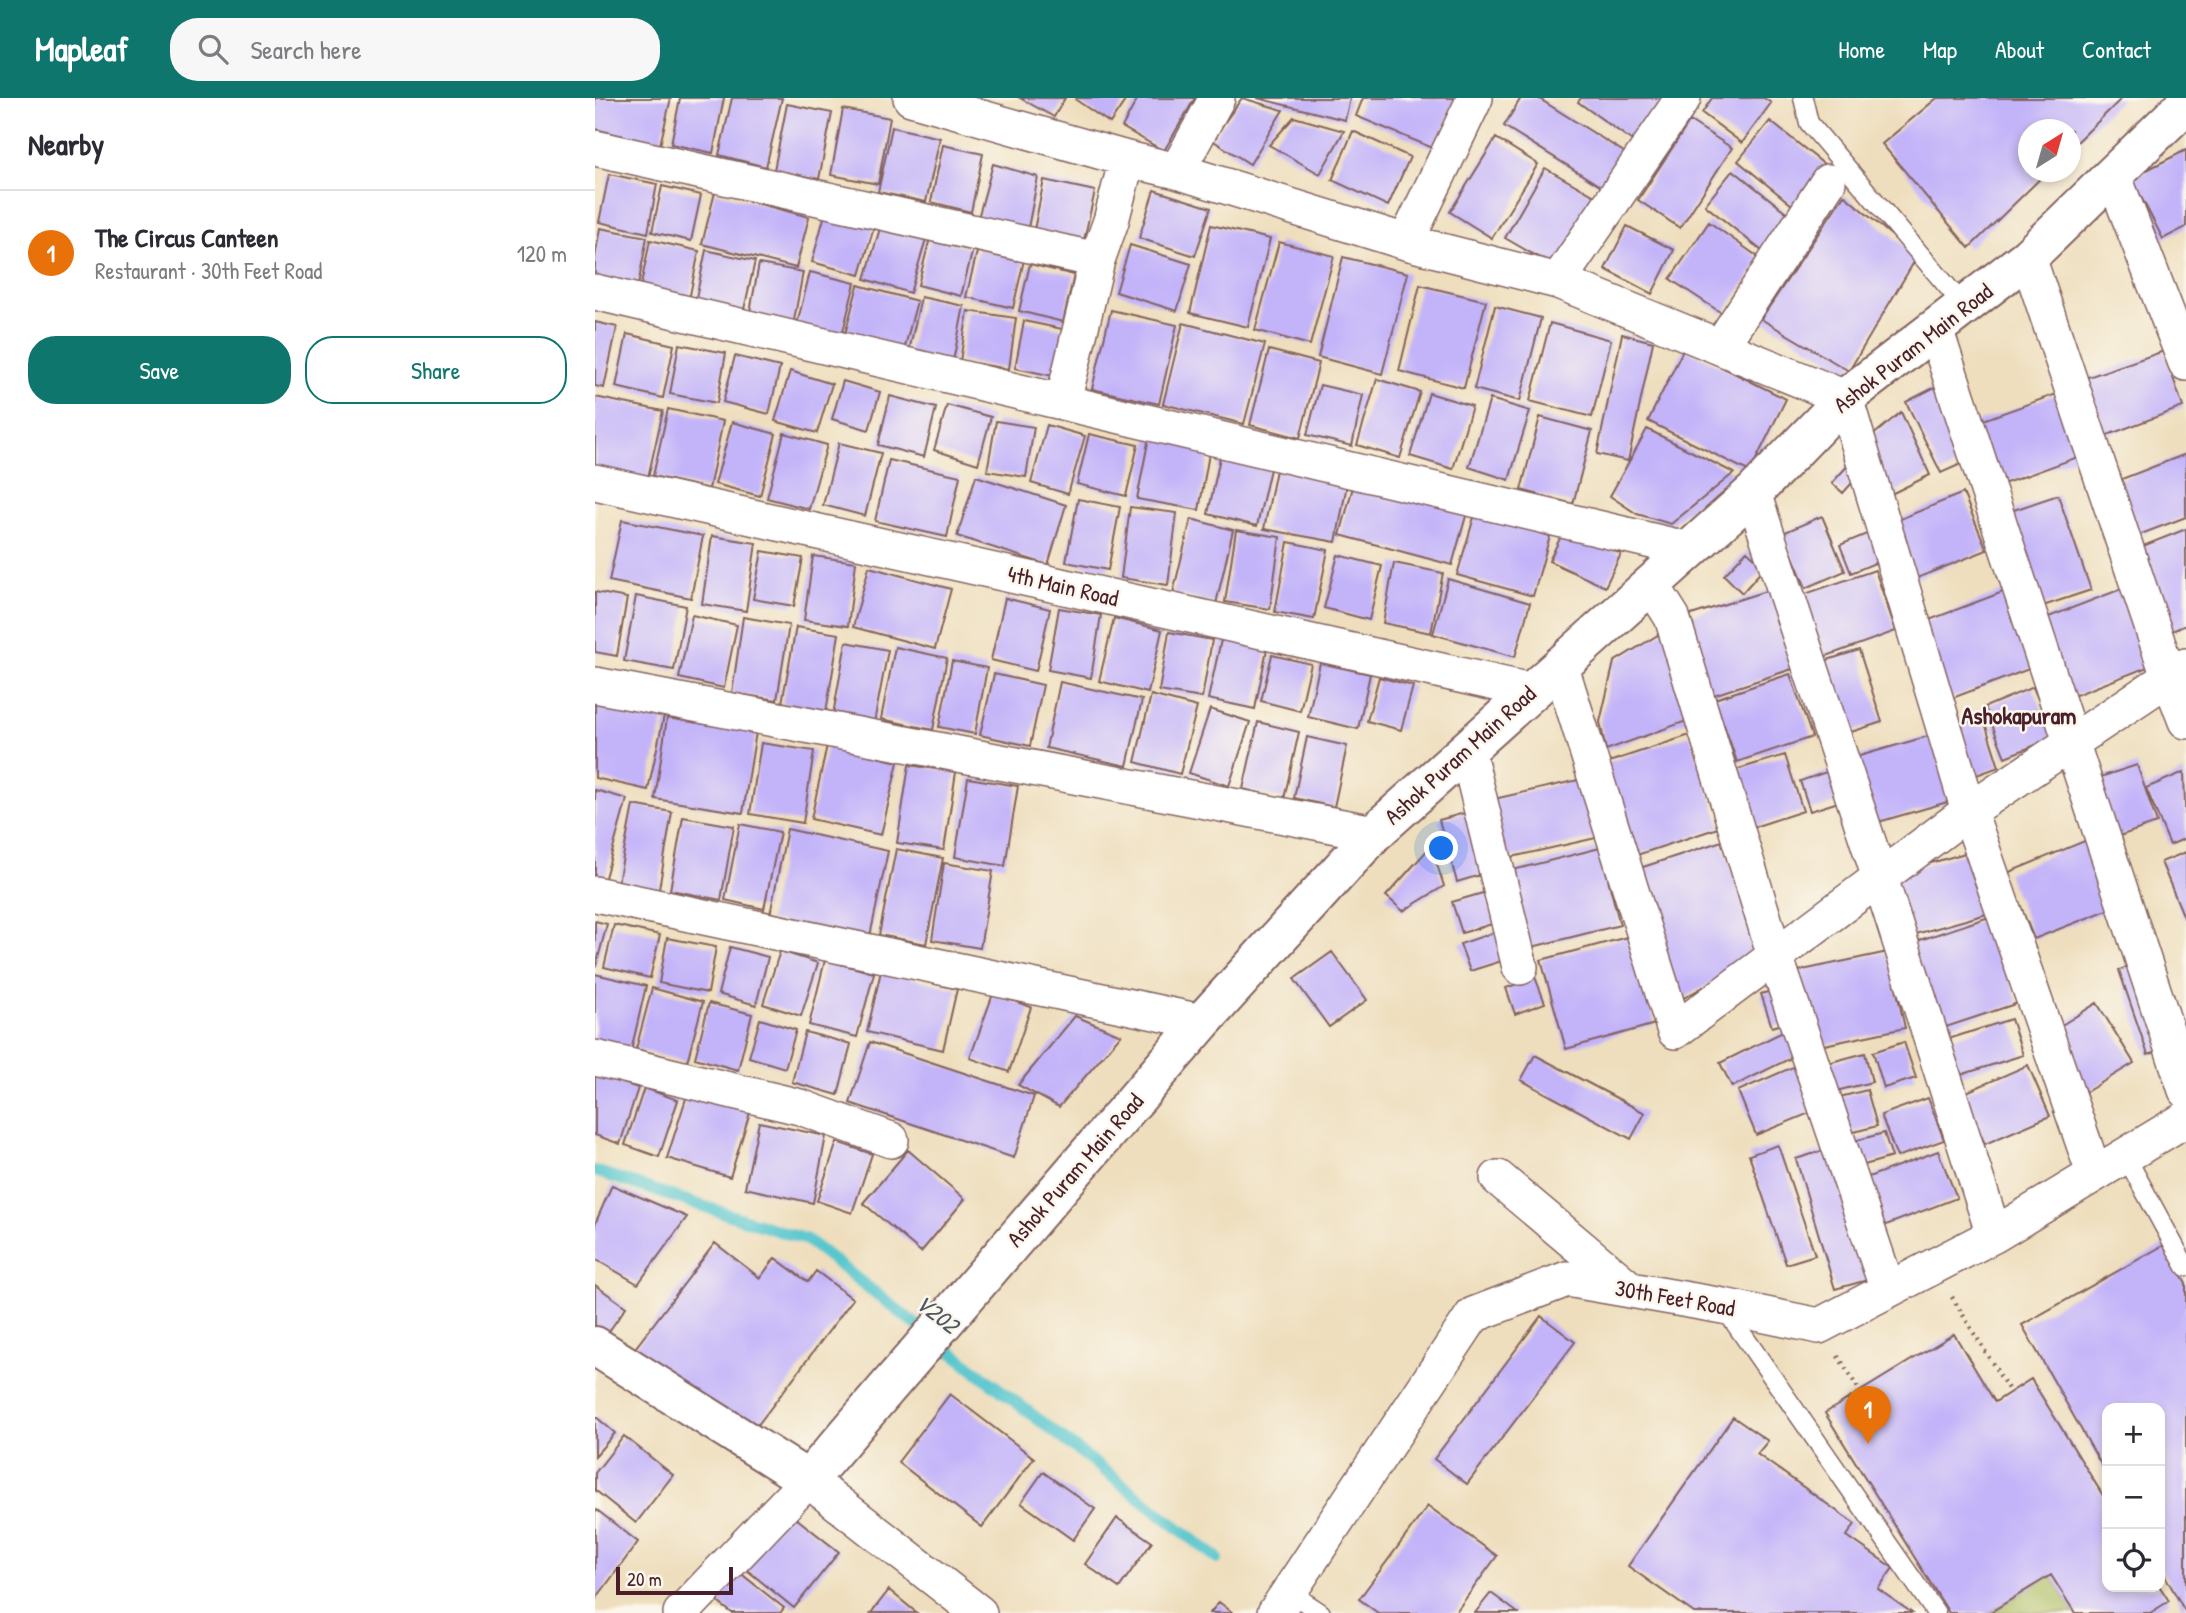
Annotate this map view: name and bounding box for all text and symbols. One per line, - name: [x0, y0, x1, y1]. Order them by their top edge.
- search box: [170, 18, 660, 81]
- text: Mapleaf: [35, 27, 128, 71]
- icon: search: [194, 30, 232, 68]
- text: Search here: [250, 32, 362, 67]
- text: Home: [1838, 33, 1885, 65]
- text: Map: [1923, 33, 1957, 65]
- text: About: [1995, 33, 2044, 65]
- text: Contact: [2082, 33, 2151, 65]
- north arrow: [2018, 119, 2081, 182]
- text: Nearby: [28, 124, 104, 164]
- text: The Circus Canteen: [95, 220, 279, 255]
- text: 1: [47, 238, 55, 269]
- text: 120 m: [517, 238, 567, 269]
- text: Restaurant · 30th Feet Road: [95, 255, 322, 286]
- street label: Ashok Puram Main Road: [1827, 276, 1999, 420]
- button: Save: [28, 336, 291, 404]
- button: Share: [305, 336, 567, 404]
- street label: 4th Main Road: [1005, 558, 1122, 613]
- street label: Ashok Puram Main Road: [1377, 678, 1542, 831]
- district label: Ashokapuram: [1962, 699, 2076, 732]
- your location: [1424, 831, 1458, 865]
- street label: Ashok Puram Main Road: [999, 1086, 1150, 1253]
- street label: 30th Feet Road: [1613, 1272, 1738, 1323]
- water label: V202: [909, 1286, 968, 1342]
- pin: 1: [1845, 1386, 1891, 1444]
- map controls: [2102, 1403, 2165, 1592]
- button: +: [2102, 1403, 2165, 1466]
- button: −: [2102, 1466, 2165, 1529]
- button: locate: [2102, 1529, 2165, 1592]
- scale bar: [616, 1564, 733, 1596]
- text: 20 m: [627, 1566, 662, 1592]

